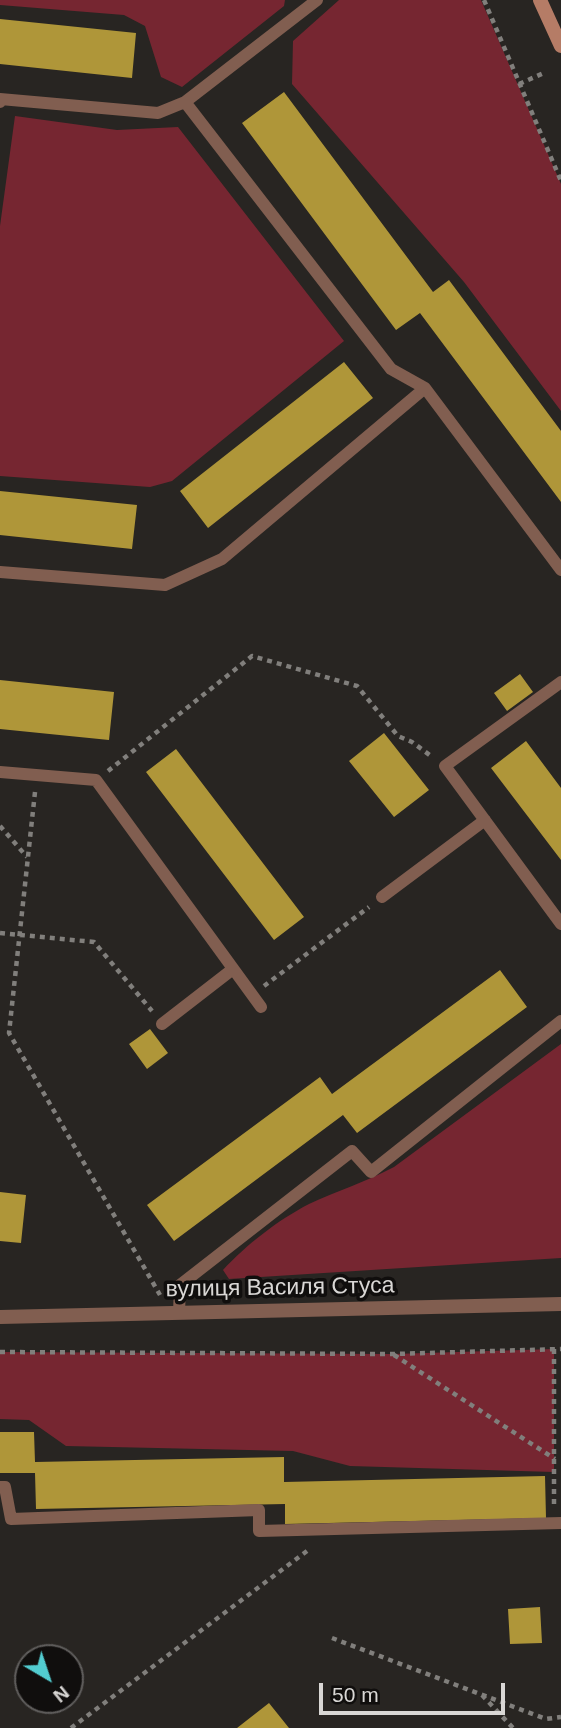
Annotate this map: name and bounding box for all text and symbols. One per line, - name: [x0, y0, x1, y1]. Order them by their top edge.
- street label: вулиця Василя Стуса: [165, 1272, 395, 1304]
- north arrow: [14, 1644, 84, 1714]
- scale bar: [323, 1668, 508, 1712]
- text: N: [49, 1682, 73, 1707]
- text: 50 m: [332, 1683, 379, 1706]

